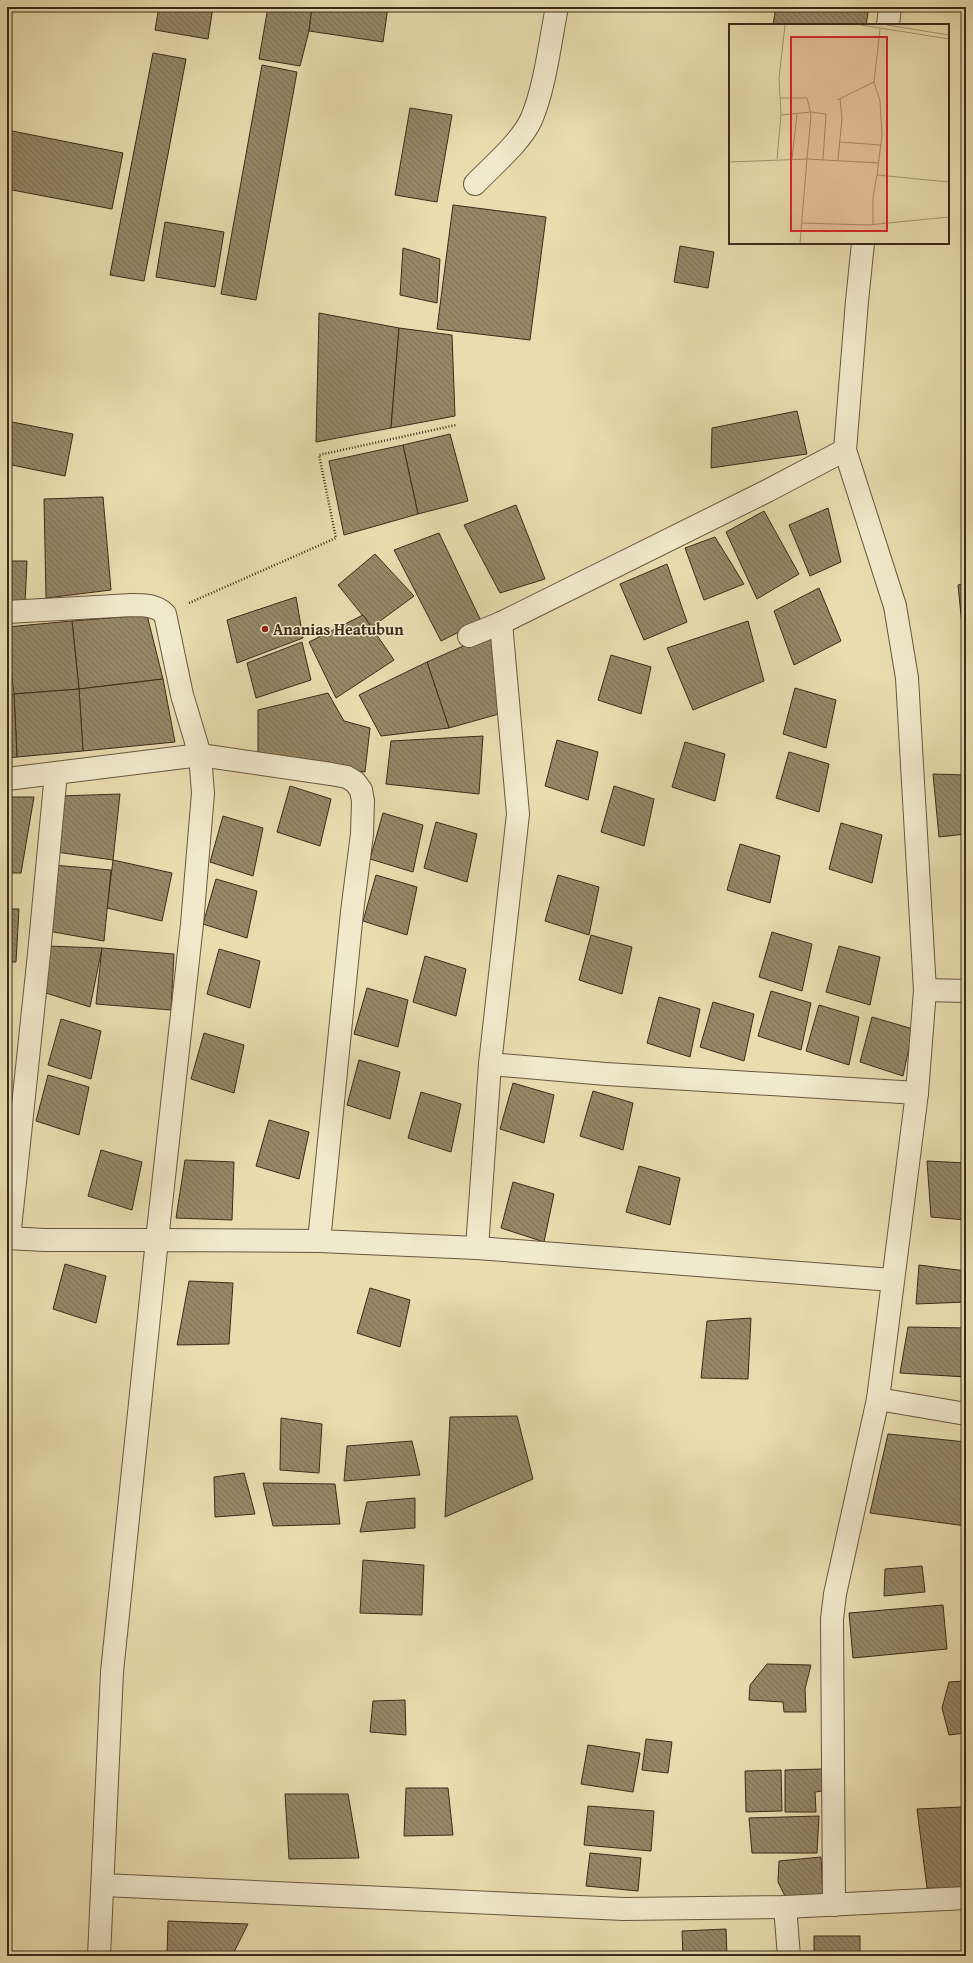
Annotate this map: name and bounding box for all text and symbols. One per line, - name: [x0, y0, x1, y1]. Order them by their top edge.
- inset map: [729, 24, 949, 244]
- place label: Ananias Heatubun: [273, 617, 404, 641]
- marker: Ananias Heatubun: [260, 624, 270, 634]

